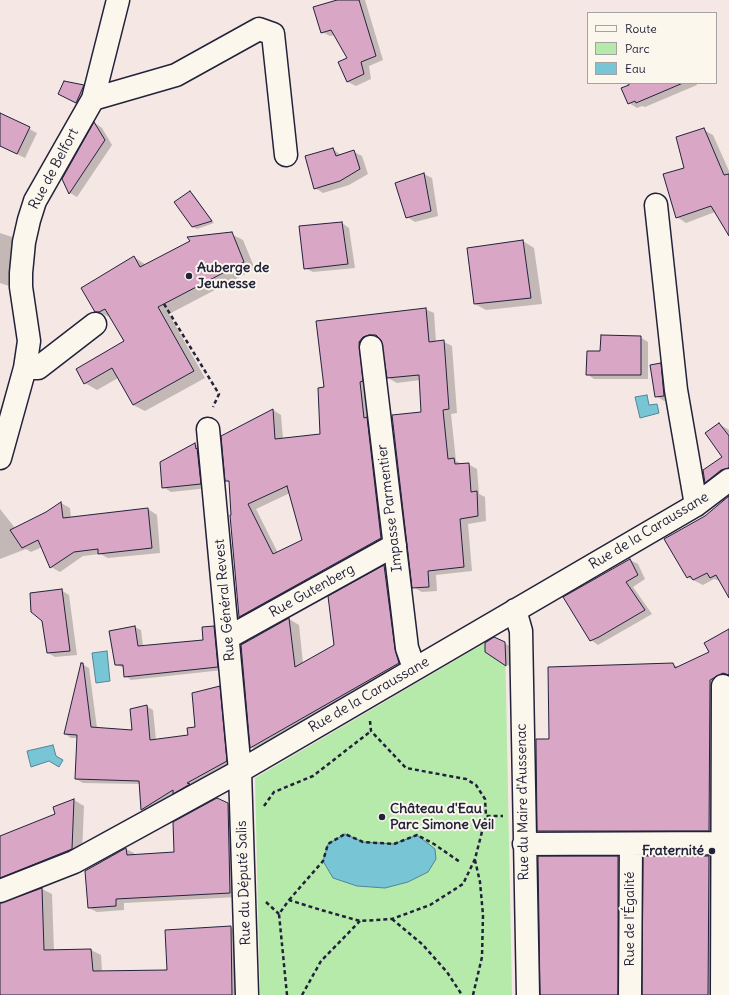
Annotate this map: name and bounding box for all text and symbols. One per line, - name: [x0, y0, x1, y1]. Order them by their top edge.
- legend: [587, 12, 717, 84]
- text: Route: [625, 21, 657, 36]
- text: Parc: [625, 41, 650, 56]
- text: Eau: [625, 61, 646, 76]
- street label: Rue de Belfort: [26, 126, 82, 212]
- place label: Auberge de Jeunesse: [197, 260, 269, 292]
- marker: Auberge de Jeunesse: [184, 271, 194, 281]
- street label: Impasse Parmentier: [374, 443, 406, 573]
- street label: Rue de la Caraussane: [586, 489, 712, 573]
- street label: Rue Général Revest: [211, 538, 239, 662]
- street label: Rue Gutenberg: [266, 561, 358, 621]
- street label: Rue de la Caraussane: [306, 654, 432, 736]
- street label: Rue du Maire d'Aussenac: [513, 723, 533, 881]
- place label: Château d'Eau Parc Simone Veil: [390, 801, 494, 834]
- marker: Château d'Eau Parc Simone Veil: [377, 812, 387, 822]
- street label: Rue du Député Salis: [233, 820, 255, 946]
- place label: Fraternité: [642, 843, 704, 859]
- marker: Fraternité: [707, 846, 717, 856]
- street label: Rue de l'Égalité: [622, 872, 638, 966]

